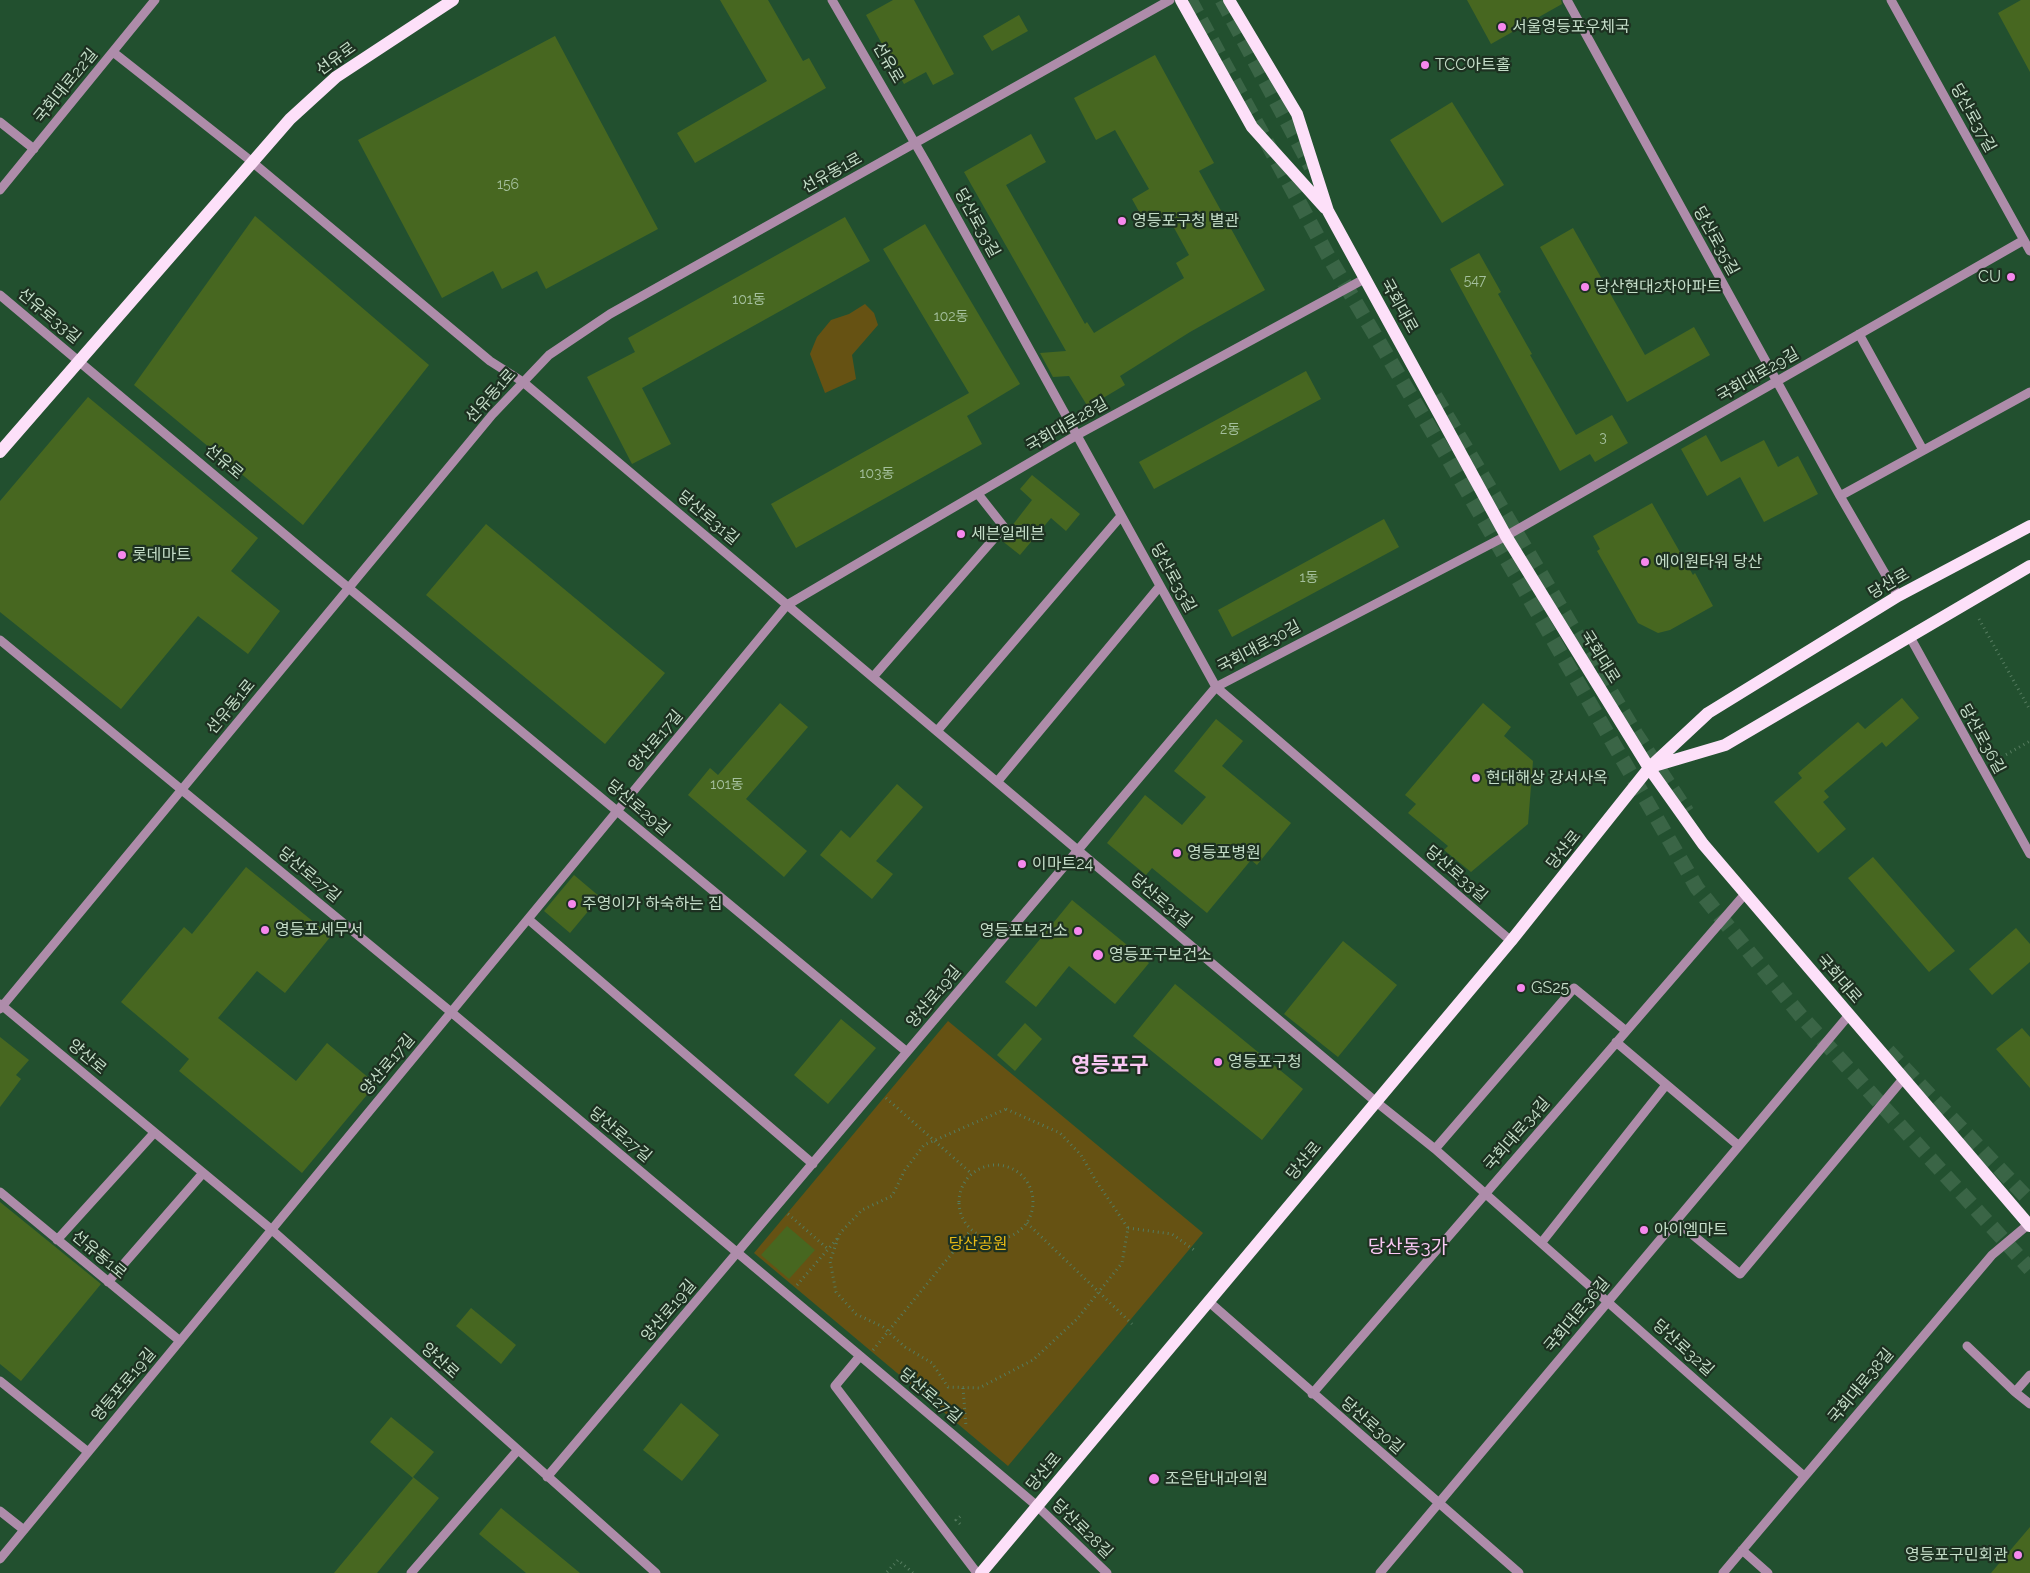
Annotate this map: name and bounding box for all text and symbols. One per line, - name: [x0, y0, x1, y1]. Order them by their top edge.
- place label: 서울영등포우체국: [1512, 17, 1630, 37]
- marker: 서울영등포우체국: [1496, 21, 1508, 33]
- street label: 선유로: [312, 38, 360, 80]
- street label: 선유로: [869, 39, 907, 87]
- street label: 국회대로22길: [30, 45, 102, 127]
- place label: TCC아트홀: [1435, 55, 1510, 75]
- marker: TCC아트홀: [1419, 59, 1431, 71]
- street label: 당산로37길: [1946, 80, 2000, 156]
- street label: 선유동1로: [799, 149, 865, 197]
- house number: 156: [497, 177, 519, 193]
- street label: 당산로33길: [950, 185, 1004, 261]
- street label: 당산로35길: [1689, 203, 1743, 279]
- place label: 영등포구청 별관: [1132, 211, 1239, 231]
- marker: 영등포구청 별관: [1116, 215, 1128, 227]
- place label: CU: [1978, 267, 2001, 287]
- marker: CU: [2005, 271, 2017, 283]
- house number: 547: [1464, 273, 1486, 289]
- street label: 국회대로: [1376, 276, 1422, 336]
- place label: 당산현대2차아파트: [1595, 277, 1721, 297]
- marker: 당산현대2차아파트: [1579, 281, 1591, 293]
- street label: 선유로33길: [14, 284, 84, 348]
- house number: 101동: [732, 292, 766, 308]
- house number: 102동: [934, 309, 968, 325]
- street label: 국회대로29길: [1714, 344, 1802, 406]
- street label: 선유동1로: [462, 365, 520, 427]
- street label: 국회대로28길: [1023, 394, 1111, 456]
- house number: 2동: [1220, 422, 1240, 438]
- house number: 3: [1599, 430, 1607, 446]
- street label: 선유로: [201, 440, 247, 484]
- house number: 103동: [860, 466, 894, 482]
- street label: 당산로31길: [673, 487, 743, 549]
- place label: 세븐일레븐: [971, 524, 1045, 544]
- marker: 세븐일레븐: [955, 528, 967, 540]
- street label: 당산로33길: [1146, 540, 1200, 616]
- place label: 롯데마트: [132, 545, 191, 565]
- marker: 롯데마트: [116, 549, 128, 561]
- place label: 에이원타워 당산: [1655, 552, 1762, 572]
- marker: 에이원타워 당산: [1639, 556, 1651, 568]
- street label: 당산로: [1865, 565, 1913, 603]
- house number: 1동: [1300, 570, 1318, 586]
- street label: 국회대로30길: [1214, 617, 1304, 677]
- street label: 국회대로: [1576, 627, 1624, 687]
- street label: 선유동1로: [203, 676, 259, 738]
- street label: 당산로36길: [1955, 701, 2009, 777]
- street label: 양산로17길: [625, 706, 687, 776]
- place label: 현대해상 강서사옥: [1486, 768, 1608, 788]
- marker: 현대해상 강서사옥: [1470, 772, 1482, 784]
- street label: 당산로29길: [602, 776, 674, 840]
- house number: 101동: [710, 777, 744, 793]
- street label: 당산로: [1543, 827, 1585, 873]
- street label: 당산로33길: [1421, 842, 1491, 906]
- street label: 당산로27길: [274, 843, 344, 907]
- place label: 영등포병원: [1187, 843, 1261, 863]
- marker: 영등포병원: [1171, 847, 1183, 859]
- place label: 이마트24: [1032, 854, 1093, 874]
- marker: 이마트24: [1016, 858, 1028, 870]
- street label: 당산로31길: [1126, 870, 1196, 932]
- place label: 주영이가 하숙하는 집: [582, 894, 723, 914]
- marker: 주영이가 하숙하는 집: [566, 898, 578, 910]
- place label: 영등포세무서: [275, 920, 363, 940]
- place label: 영등포보건소: [980, 921, 1068, 941]
- marker: 영등포세무서: [259, 924, 271, 936]
- marker: 영등포보건소: [1072, 925, 1084, 937]
- place label: 영등포구보건소: [1109, 945, 1212, 965]
- marker: 영등포구보건소: [1091, 948, 1105, 962]
- street label: 국회대로: [1812, 950, 1866, 1008]
- street label: 양산로19길: [903, 962, 965, 1032]
- place label: GS25: [1531, 978, 1569, 998]
- marker: GS25: [1515, 982, 1527, 994]
- street label: 양산로17길: [357, 1030, 419, 1100]
- street label: 양산로: [64, 1035, 110, 1079]
- place label: 영등포구청: [1228, 1052, 1302, 1072]
- district label: 영등포구: [1071, 1053, 1149, 1079]
- marker: 영등포구청: [1212, 1056, 1224, 1068]
- street label: 국회대로34길: [1480, 1093, 1554, 1175]
- street label: 당산로27길: [585, 1103, 655, 1167]
- street label: 당산로: [1282, 1138, 1326, 1184]
- place label: 아이엠마트: [1654, 1220, 1728, 1240]
- marker: 아이엠마트: [1638, 1224, 1650, 1236]
- street label: 선유동1로: [68, 1227, 130, 1283]
- park label: 당산공원: [949, 1234, 1007, 1254]
- district label: 당산동3가: [1368, 1236, 1448, 1258]
- street label: 국회대로36길: [1540, 1274, 1614, 1356]
- street label: 양산로19길: [638, 1276, 700, 1346]
- street label: 당산로32길: [1648, 1316, 1718, 1380]
- street label: 양산로: [417, 1339, 463, 1383]
- street label: 영등포로19길: [88, 1344, 160, 1426]
- street label: 국회대로38길: [1824, 1345, 1898, 1427]
- street label: 당산로27길: [895, 1364, 965, 1428]
- street label: 당산로30길: [1337, 1393, 1407, 1459]
- street label: 당산로: [1022, 1449, 1066, 1495]
- place label: 조은탑내과의원: [1165, 1469, 1268, 1489]
- marker: 조은탑내과의원: [1147, 1472, 1161, 1486]
- street label: 당산로28길: [1048, 1495, 1116, 1563]
- place label: 영등포구민회관: [1905, 1545, 2008, 1565]
- marker: 영등포구민회관: [2012, 1549, 2024, 1561]

